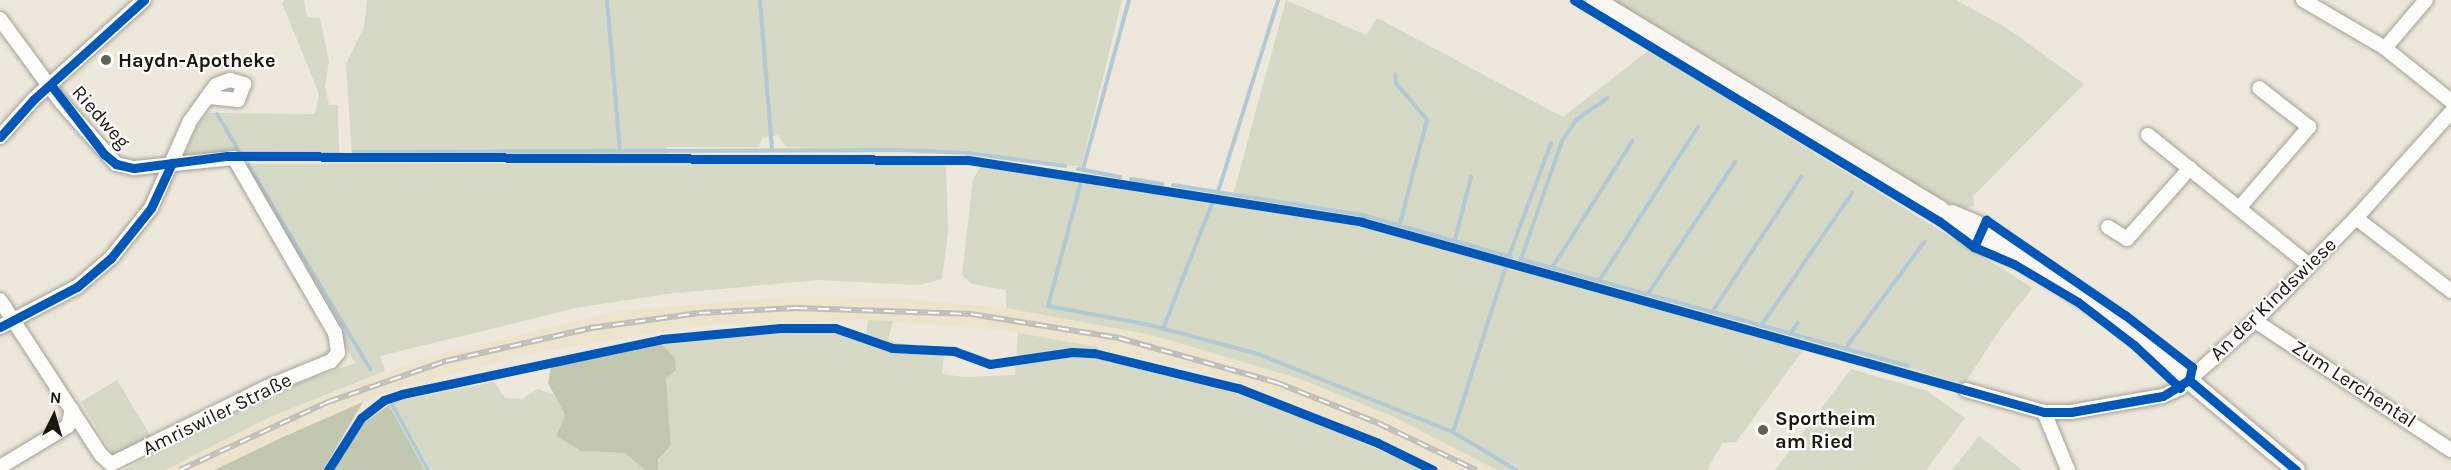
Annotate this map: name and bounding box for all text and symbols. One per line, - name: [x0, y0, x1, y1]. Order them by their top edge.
- place label: Haydn-Apotheke: [118, 48, 275, 72]
- marker: Haydn-Apotheke: [99, 53, 113, 67]
- street label: Riedweg: [67, 80, 135, 154]
- street label: An der Kindswiese: [2205, 233, 2341, 365]
- street label: Zum Lerchental: [2287, 335, 2421, 433]
- street label: Amriswiler Straße: [139, 368, 295, 460]
- north arrow: [24, 386, 84, 446]
- text: N: [49, 388, 62, 408]
- place label: Sportheim am Ried: [1775, 406, 1876, 453]
- marker: Sportheim am Ried: [1756, 423, 1770, 437]

